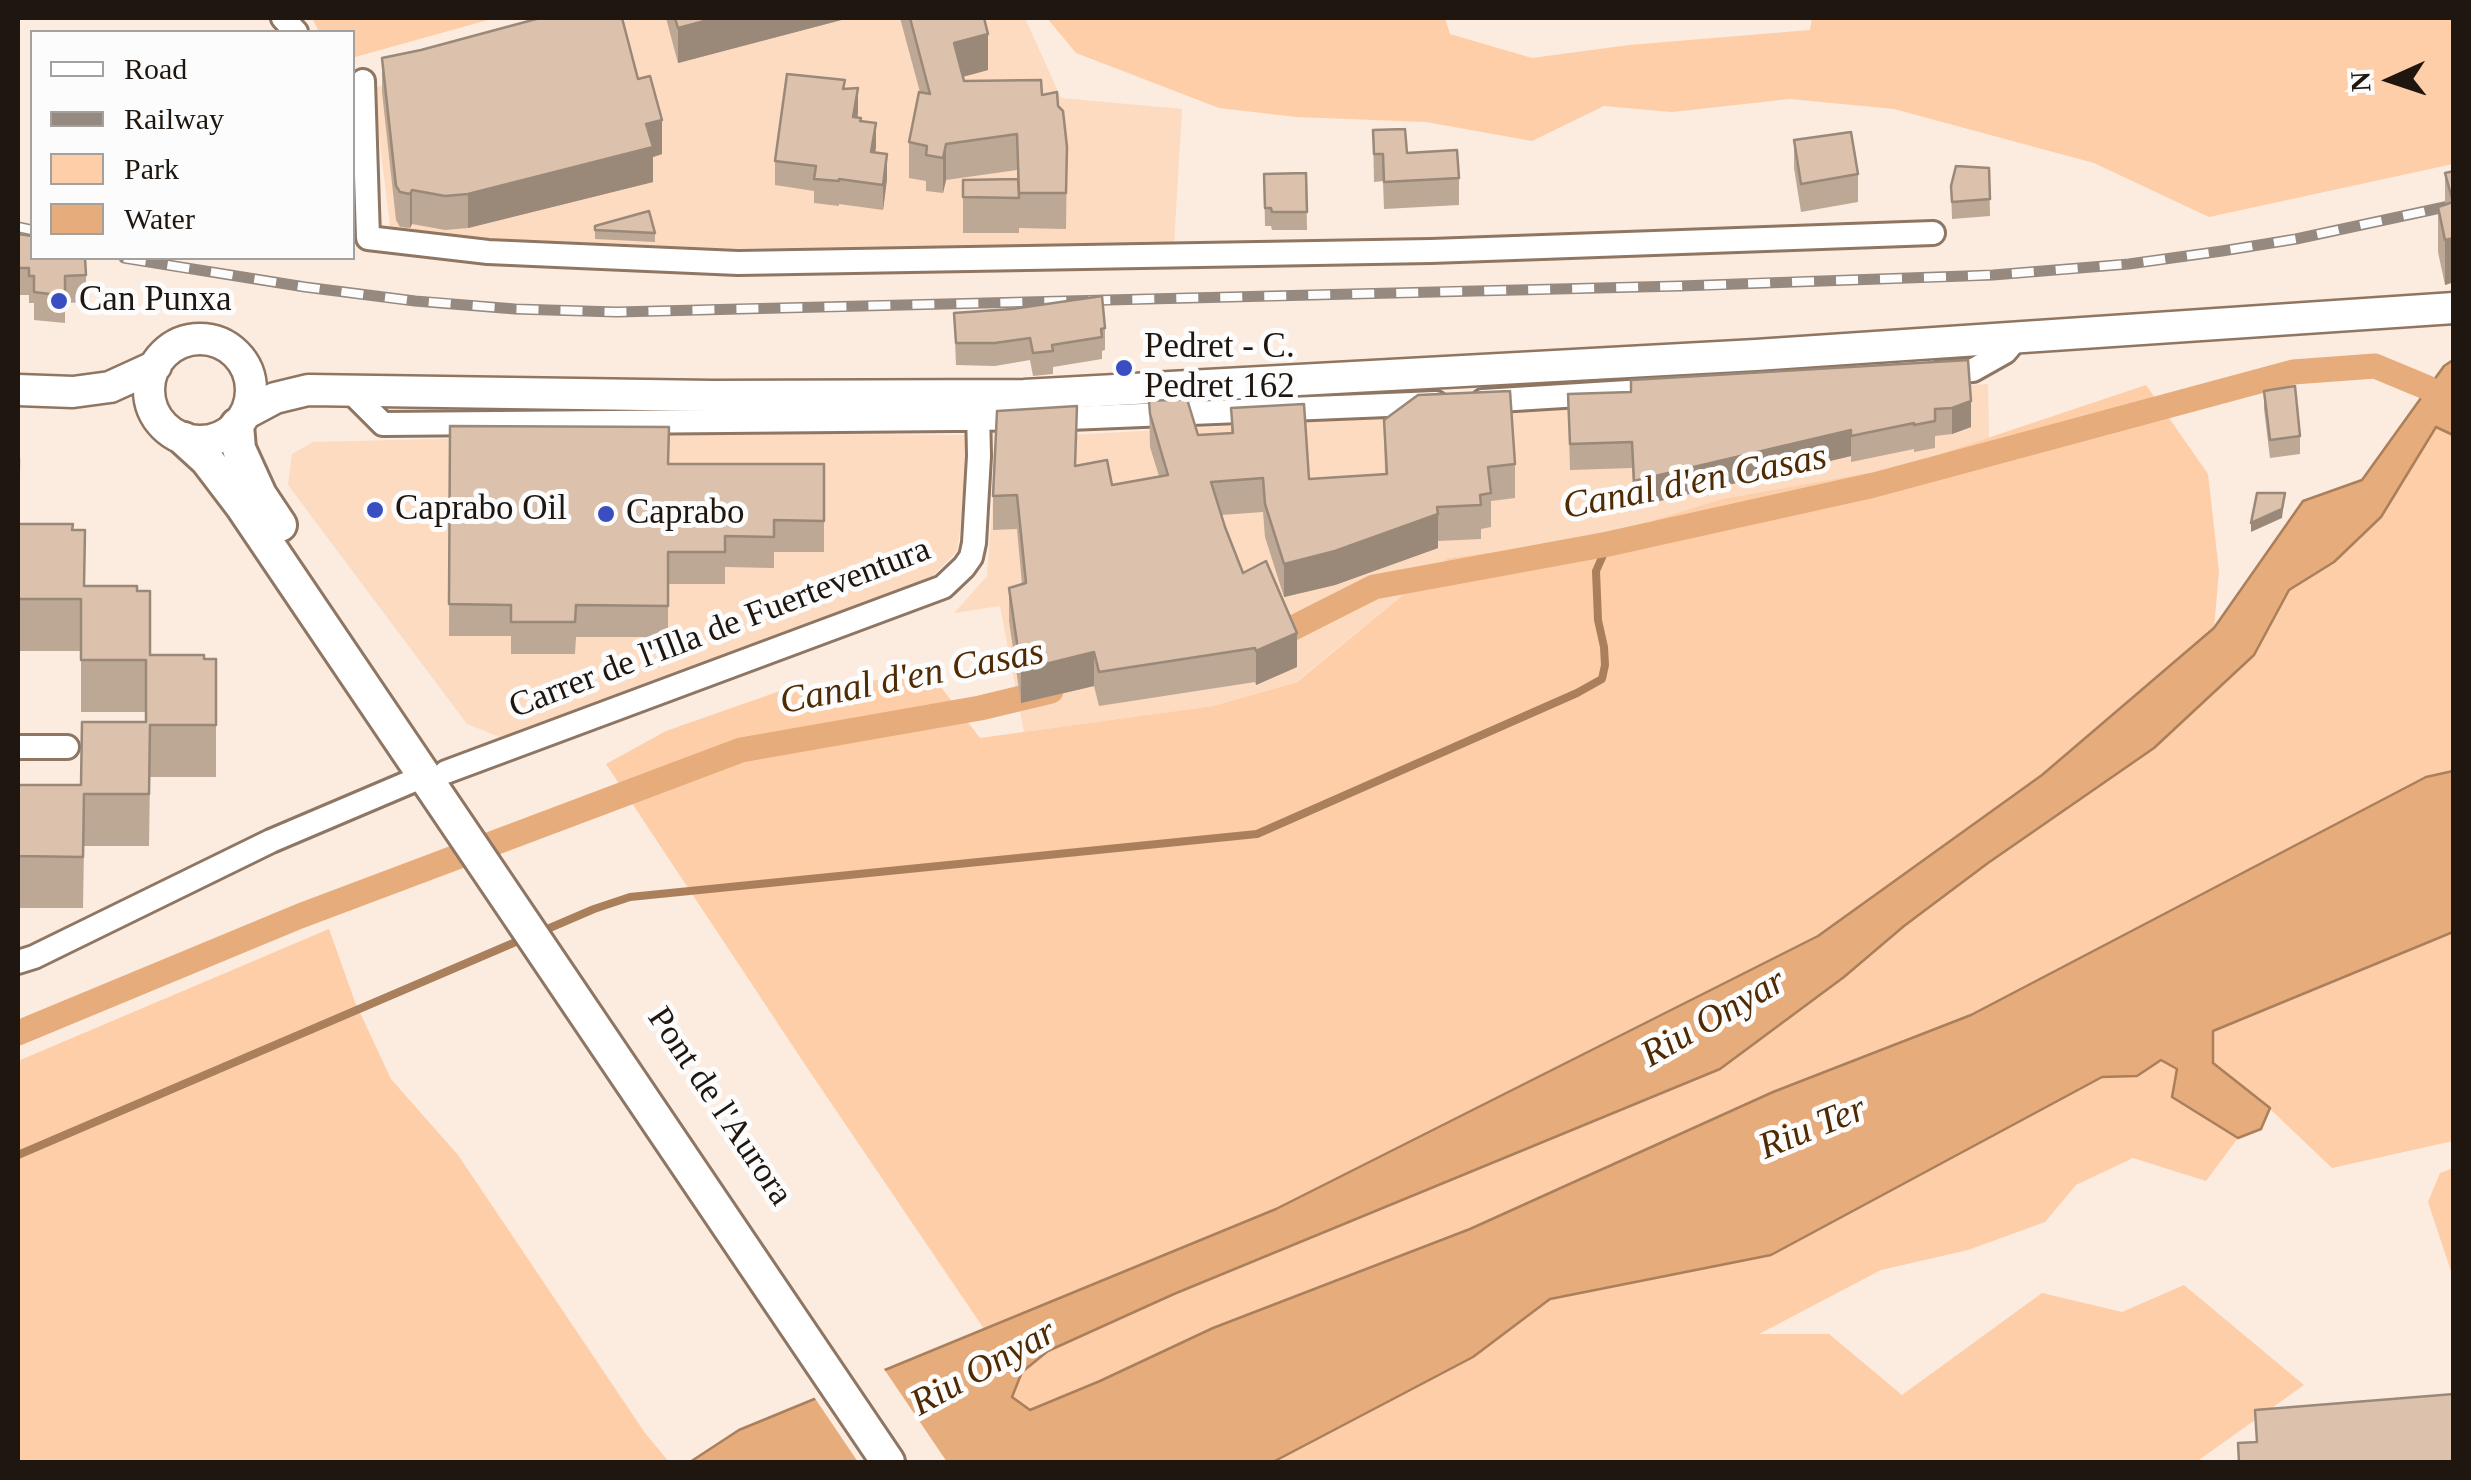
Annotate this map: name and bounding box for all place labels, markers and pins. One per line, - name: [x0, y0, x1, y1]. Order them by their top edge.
- place label: Can Punxa: [79, 280, 232, 322]
- marker: Can Punxa: [48, 290, 70, 312]
- place label: Pedret - C. Pedret 162: [1144, 327, 1295, 409]
- marker: Pedret - C. Pedret 162: [1113, 357, 1135, 379]
- place label: Caprabo Oil: [395, 489, 567, 531]
- place label: Caprabo: [626, 493, 745, 535]
- marker: Caprabo Oil: [364, 499, 386, 521]
- marker: Caprabo: [595, 503, 617, 525]

